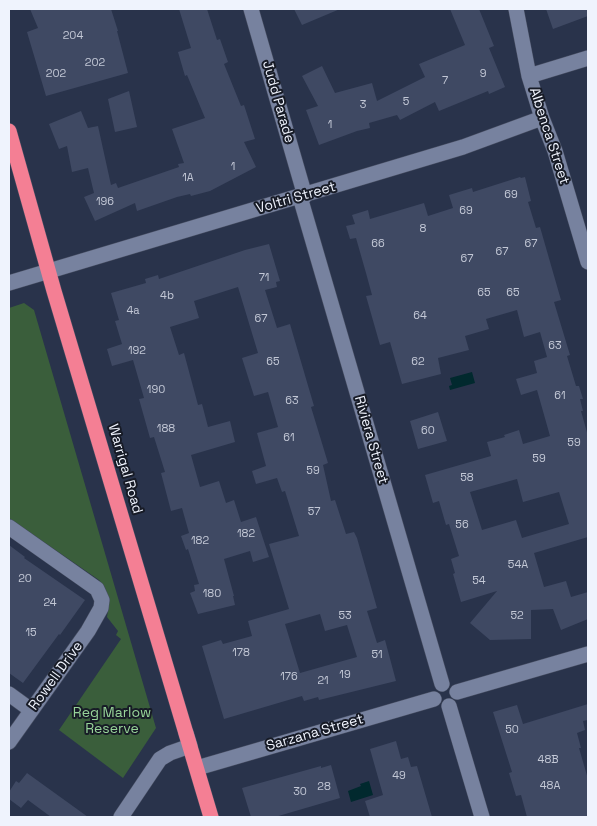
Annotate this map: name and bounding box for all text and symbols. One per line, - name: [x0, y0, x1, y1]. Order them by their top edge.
- house number: 204: [63, 29, 83, 43]
- house number: 202: [85, 56, 105, 70]
- street label: Judd Parade: [258, 59, 298, 145]
- house number: 202: [46, 67, 66, 81]
- house number: 9: [480, 67, 486, 81]
- house number: 7: [442, 74, 448, 88]
- street label: Albenca Street: [525, 85, 573, 187]
- house number: 5: [403, 95, 409, 109]
- house number: 3: [360, 98, 366, 112]
- house number: 1: [328, 118, 332, 132]
- house number: 1: [231, 160, 235, 174]
- house number: 1A: [182, 171, 194, 185]
- street label: Voltri Street: [254, 179, 338, 217]
- house number: 69: [504, 188, 518, 202]
- house number: 196: [96, 195, 114, 209]
- house number: 69: [459, 204, 473, 218]
- house number: 8: [420, 222, 426, 236]
- house number: 66: [371, 237, 385, 251]
- house number: 67: [525, 237, 537, 251]
- house number: 67: [496, 245, 508, 259]
- house number: 67: [461, 252, 473, 266]
- house number: 71: [259, 271, 269, 285]
- house number: 65: [477, 286, 491, 300]
- house number: 65: [506, 286, 520, 300]
- house number: 4b: [160, 289, 174, 303]
- house number: 4a: [126, 304, 140, 318]
- house number: 64: [413, 309, 427, 323]
- house number: 67: [255, 312, 267, 326]
- house number: 63: [548, 339, 562, 353]
- house number: 192: [128, 344, 146, 358]
- house number: 65: [266, 355, 280, 369]
- house number: 62: [411, 355, 425, 369]
- house number: 190: [147, 383, 165, 397]
- house number: 61: [554, 389, 566, 403]
- house number: 63: [285, 394, 299, 408]
- street label: Riviera Street: [350, 394, 392, 486]
- street label: Warrigal Road: [104, 422, 146, 516]
- house number: 188: [157, 422, 175, 436]
- house number: 60: [421, 424, 435, 438]
- house number: 61: [283, 431, 295, 445]
- house number: 59: [567, 436, 581, 450]
- house number: 59: [532, 452, 546, 466]
- house number: 59: [306, 464, 320, 478]
- house number: 58: [460, 471, 474, 485]
- house number: 57: [308, 505, 320, 519]
- house number: 56: [455, 518, 469, 532]
- house number: 182: [237, 527, 255, 541]
- house number: 182: [191, 534, 209, 548]
- house number: 54A: [508, 558, 528, 572]
- house number: 20: [18, 572, 32, 586]
- house number: 54: [472, 574, 486, 588]
- house number: 180: [203, 587, 221, 601]
- house number: 24: [43, 596, 57, 610]
- house number: 53: [338, 609, 352, 623]
- house number: 52: [510, 609, 524, 623]
- house number: 15: [25, 626, 37, 640]
- street label: Rowell Drive: [25, 638, 87, 714]
- house number: 178: [232, 646, 250, 660]
- house number: 51: [371, 648, 383, 662]
- house number: 19: [339, 668, 351, 682]
- house number: 176: [280, 670, 298, 684]
- house number: 21: [317, 674, 329, 688]
- park label: Reg Marlow Reserve: [73, 705, 151, 738]
- street label: Sarzana Street: [265, 711, 365, 755]
- house number: 50: [505, 723, 519, 737]
- house number: 48B: [538, 753, 558, 767]
- house number: 49: [392, 769, 406, 783]
- house number: 48A: [540, 779, 560, 793]
- house number: 28: [317, 780, 331, 794]
- house number: 30: [293, 785, 307, 799]

